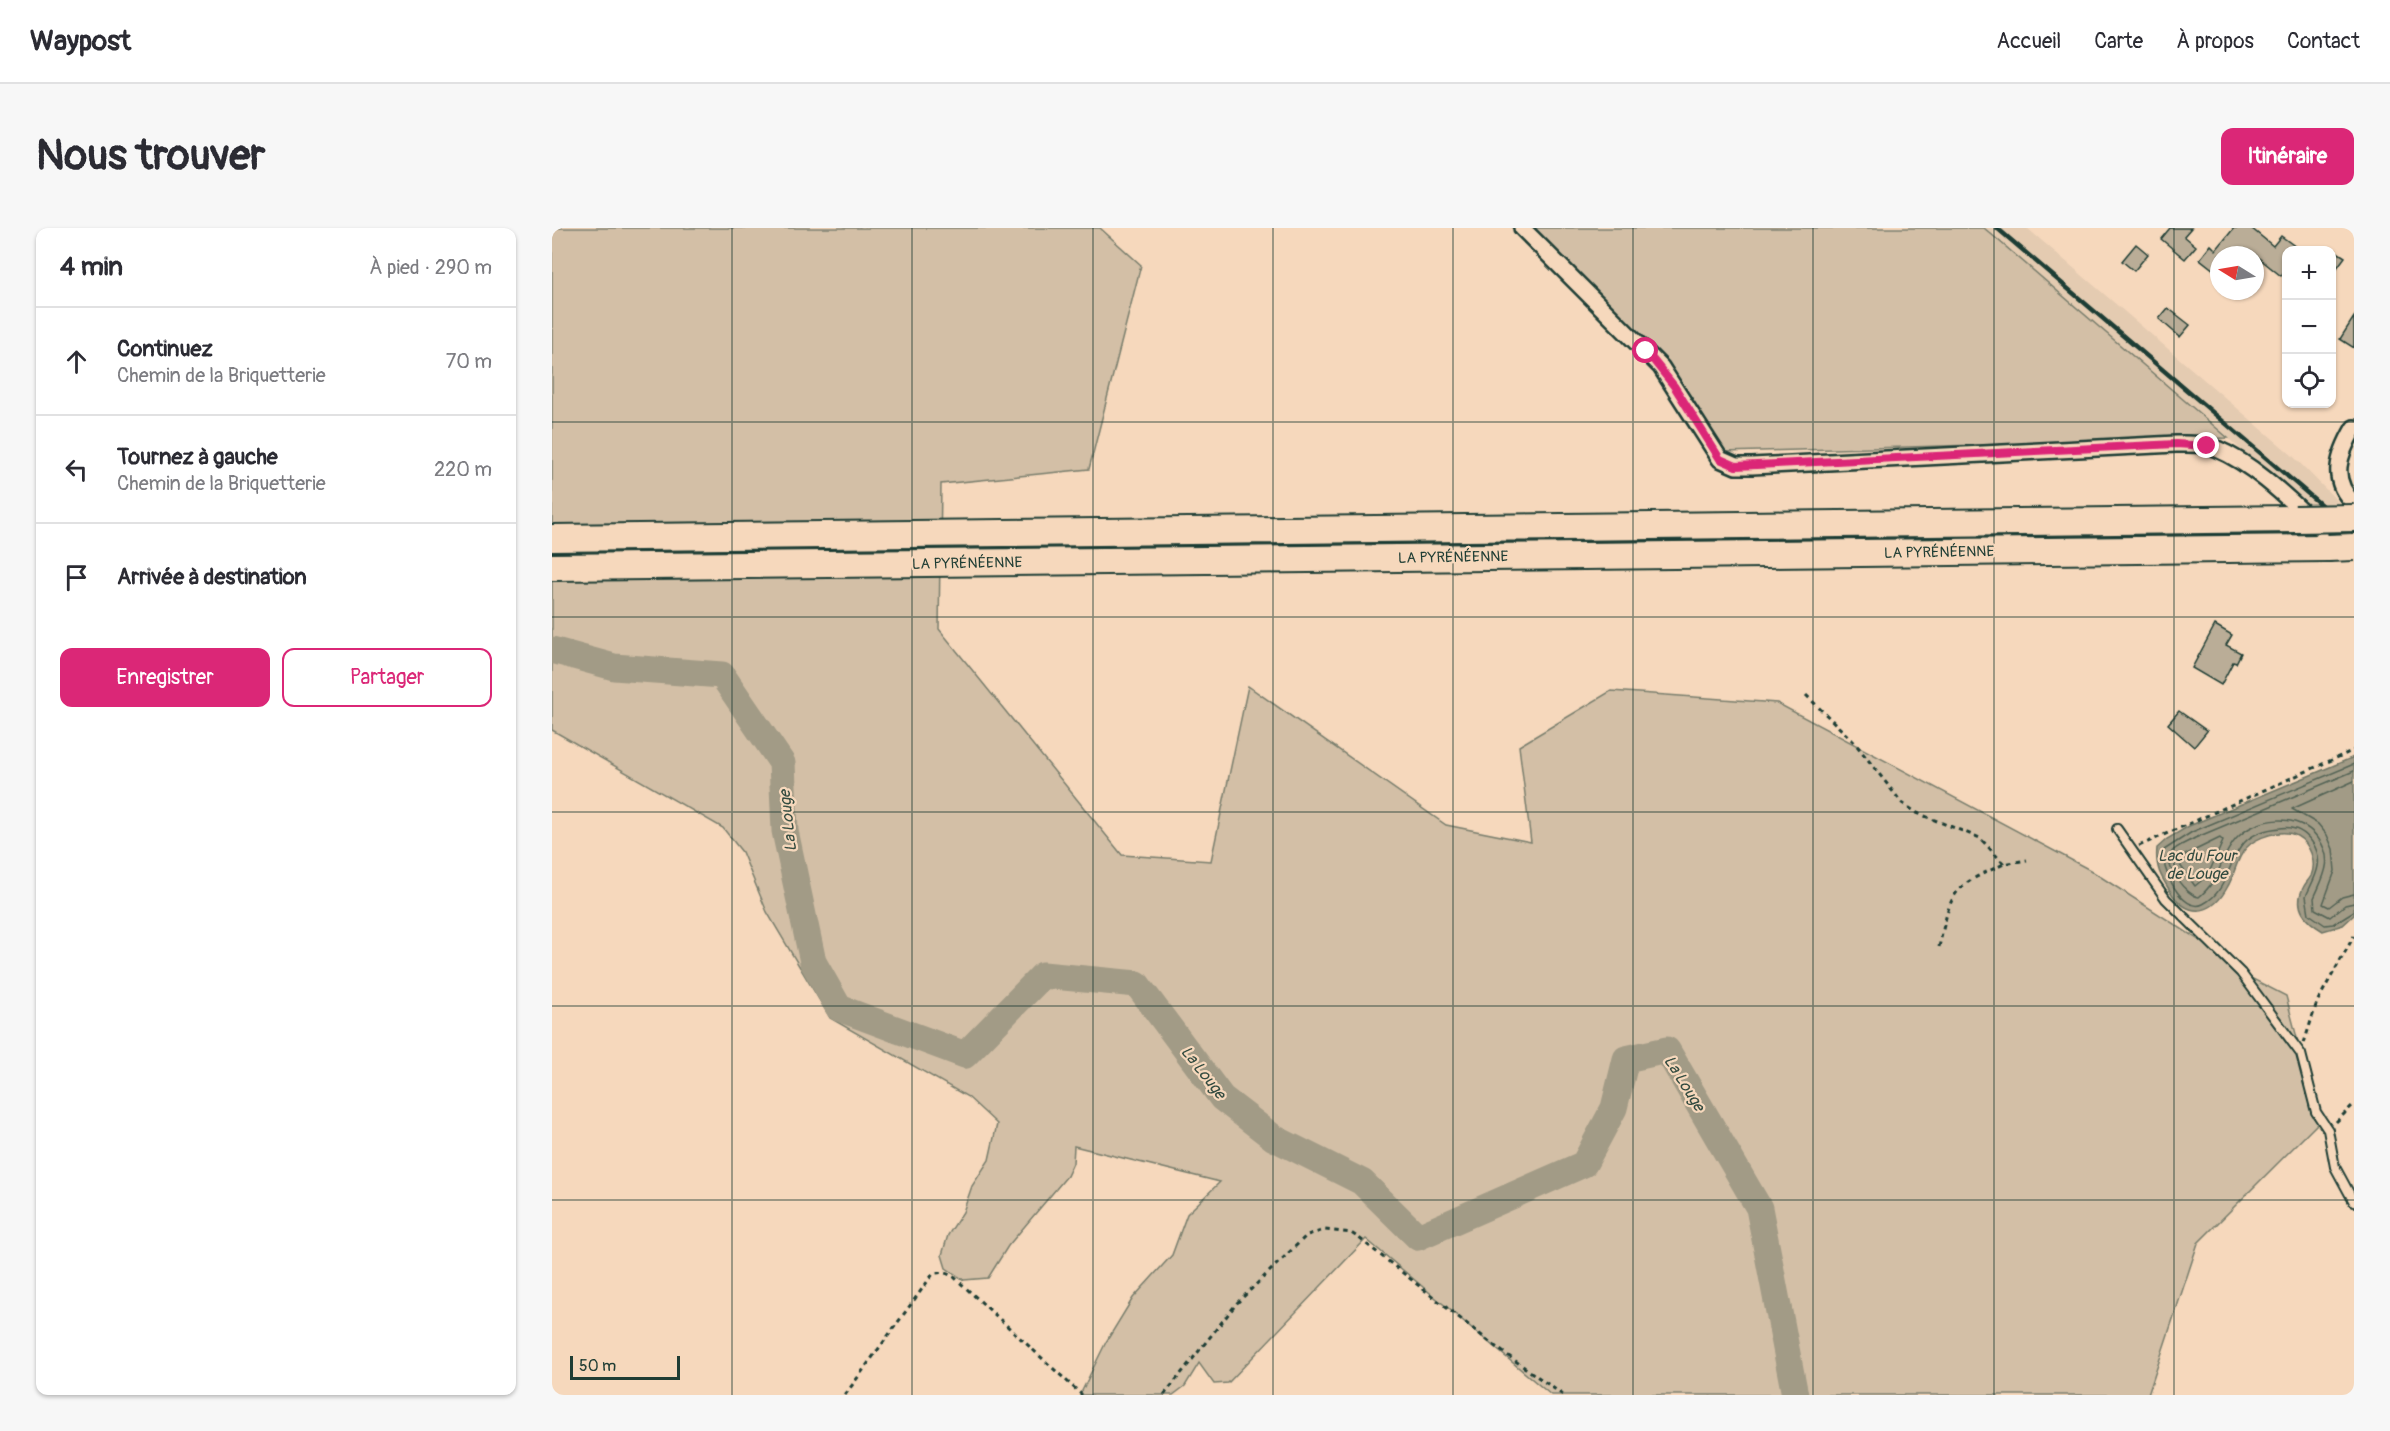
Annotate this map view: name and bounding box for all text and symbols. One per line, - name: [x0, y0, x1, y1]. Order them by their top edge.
- text: Waypost: [30, 24, 131, 59]
- text: Accueil: [1997, 28, 2061, 55]
- text: Carte: [2094, 28, 2143, 55]
- text: À propos: [2176, 28, 2254, 55]
- text: Contact: [2287, 28, 2360, 55]
- button: Itinéraire: [2221, 128, 2354, 185]
- text: Nous trouver: [36, 130, 265, 182]
- north arrow: [2210, 246, 2264, 300]
- map controls: [2282, 246, 2336, 408]
- button: +: [2282, 246, 2336, 300]
- text: 4 min: [60, 251, 123, 283]
- text: À pied · 290 m: [369, 255, 492, 280]
- button: −: [2282, 300, 2336, 354]
- text: Continuez: [117, 335, 213, 363]
- route start: [1632, 337, 1658, 363]
- icon: ahead: [60, 345, 93, 378]
- text: 70 m: [446, 349, 492, 374]
- button: locate: [2282, 354, 2336, 408]
- text: Chemin de la Briquetterie: [117, 363, 326, 388]
- route end: [2193, 432, 2219, 458]
- text: Tournez à gauche: [117, 443, 278, 471]
- icon: left: [60, 453, 93, 486]
- text: 220 m: [434, 457, 492, 482]
- text: Chemin de la Briquetterie: [117, 471, 326, 496]
- street label: LA PYRÉNÉENNE: [1884, 542, 1994, 563]
- street label: LA PYRÉNÉENNE: [1398, 547, 1508, 568]
- street label: LA PYRÉNÉENNE: [912, 553, 1022, 574]
- icon: arrive: [60, 561, 93, 594]
- text: Arrivée à destination: [117, 563, 307, 591]
- button: Enregistrer: [60, 648, 270, 707]
- button: Partager: [282, 648, 492, 707]
- water label: La Louge: [775, 787, 801, 853]
- water label: Lac du Four de Louge: [2158, 846, 2239, 884]
- water label: La Louge: [1176, 1042, 1231, 1105]
- water label: La Louge: [1659, 1052, 1710, 1117]
- scale bar: [570, 1353, 680, 1380]
- text: 50 m: [579, 1356, 616, 1376]

